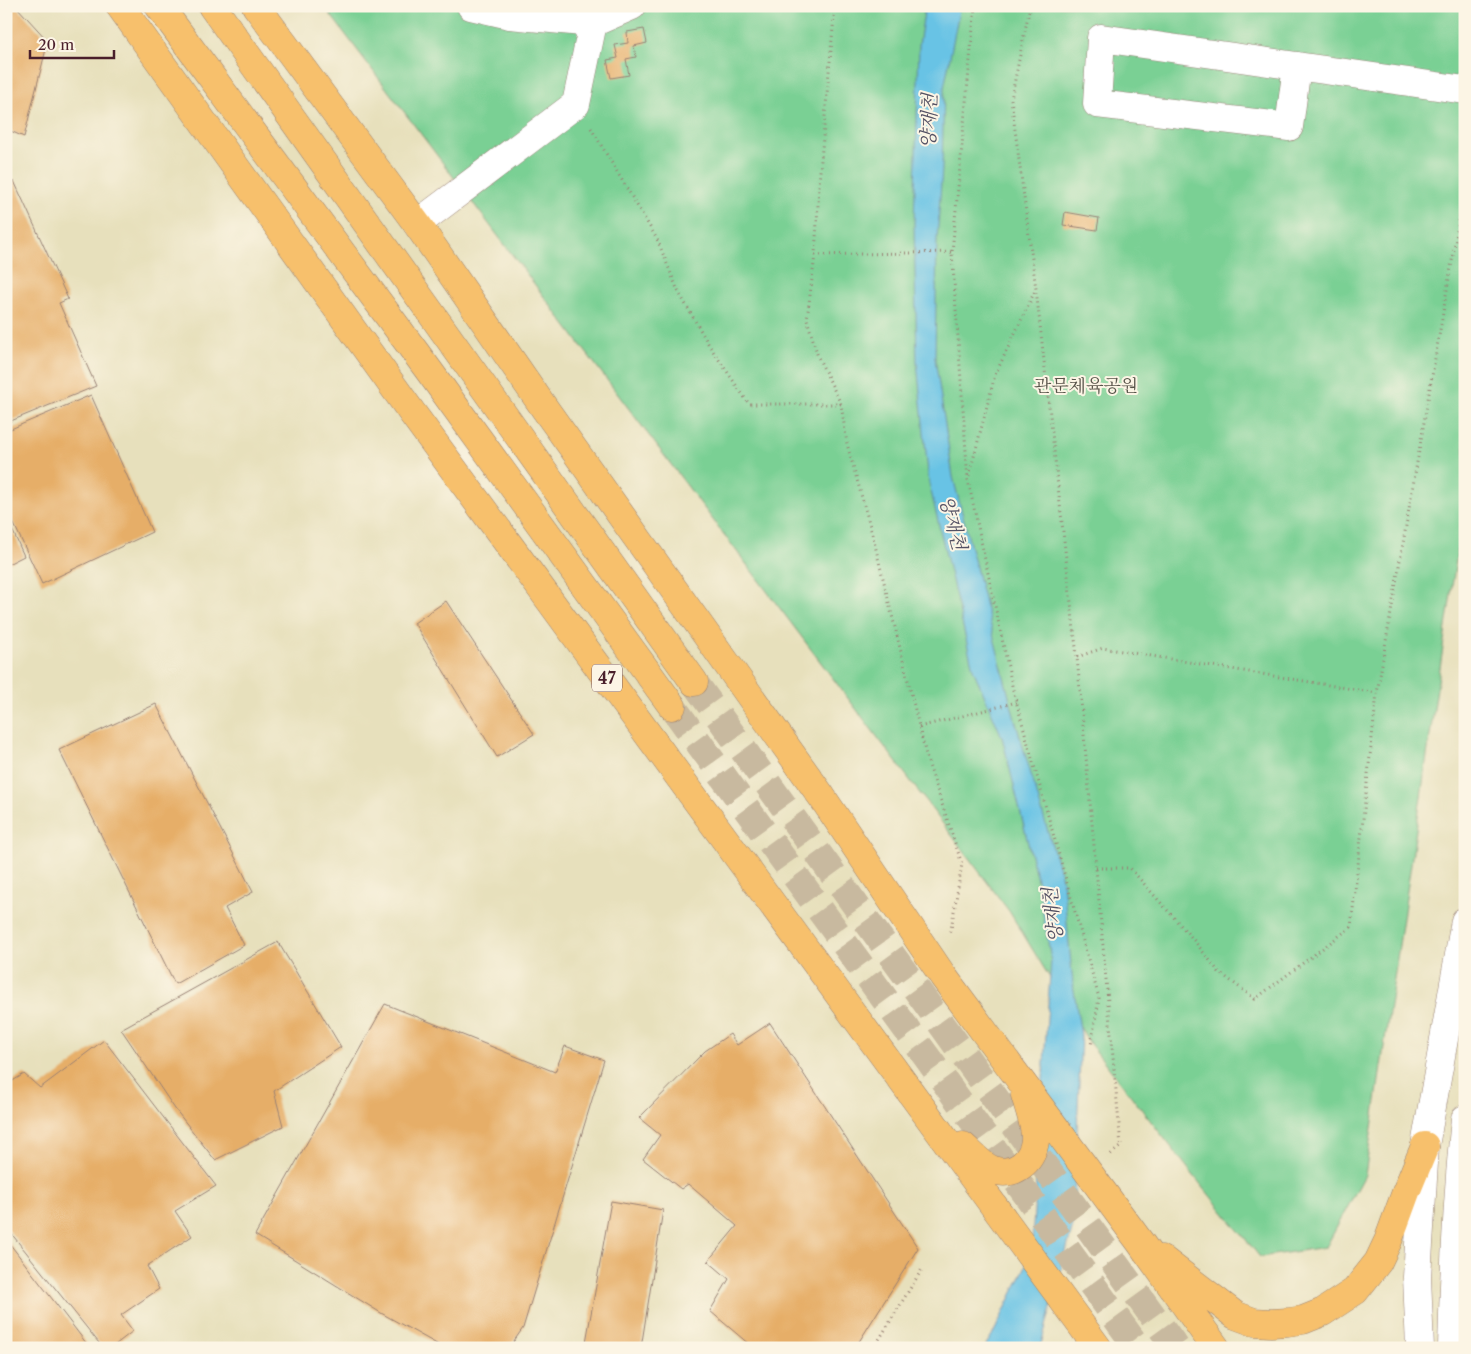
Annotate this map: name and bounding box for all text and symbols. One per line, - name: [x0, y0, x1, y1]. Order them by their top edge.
- scale bar: [30, 28, 114, 60]
- text: 20 m: [38, 35, 74, 54]
- water label: 양재천: [917, 91, 942, 149]
- park label: 관문체육공원: [1034, 375, 1138, 397]
- water label: 양재천: [935, 493, 972, 554]
- road number: 47: [592, 664, 622, 691]
- water label: 양재천: [1038, 885, 1068, 944]

